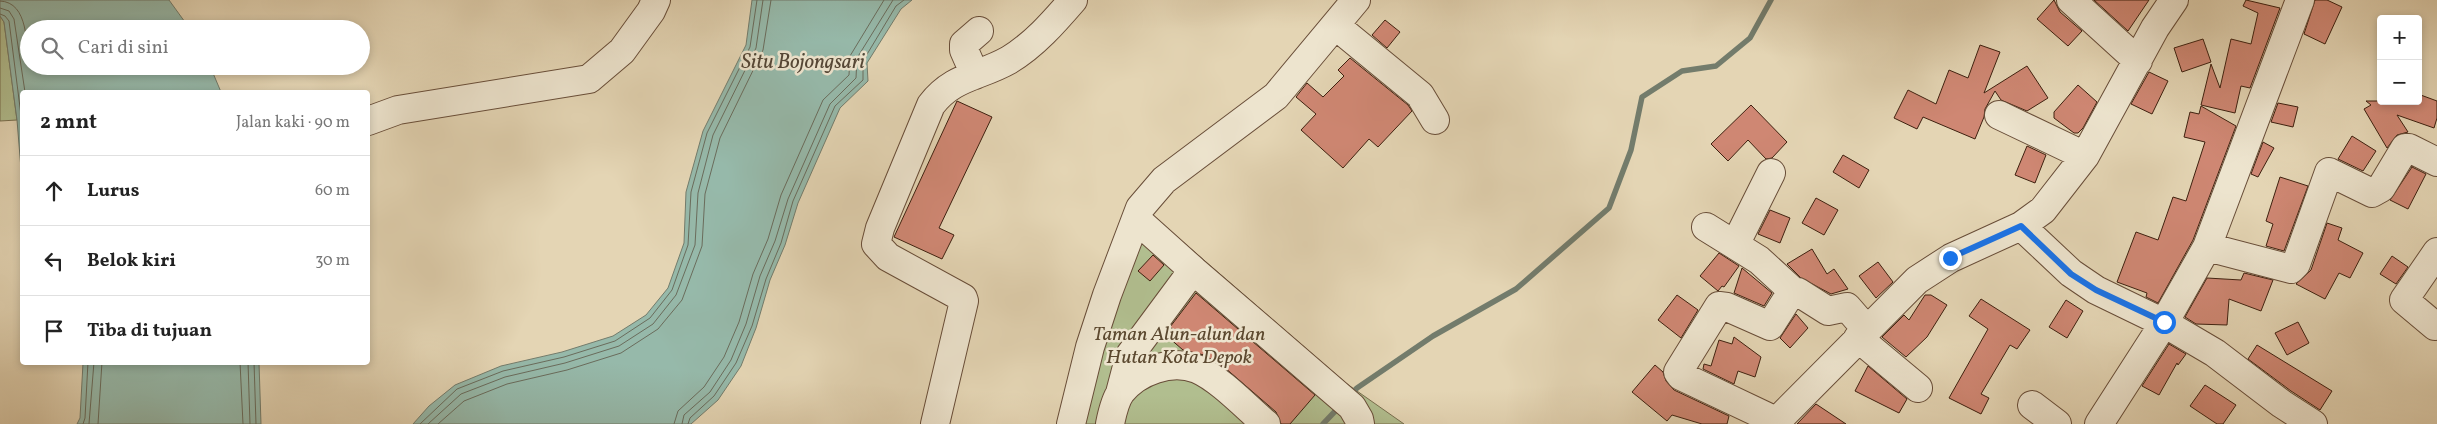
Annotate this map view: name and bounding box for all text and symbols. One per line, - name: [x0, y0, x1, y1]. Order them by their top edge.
- map controls: [2377, 15, 2422, 105]
- button: +: [2377, 15, 2422, 60]
- search box: [20, 20, 370, 75]
- icon: search: [38, 34, 66, 62]
- text: Cari di sini: [78, 35, 169, 61]
- water label: Situ Bojongsari: [741, 48, 866, 77]
- button: −: [2377, 60, 2422, 105]
- text: 2 mnt: [40, 108, 97, 137]
- text: Jalan kaki · 90 m: [236, 112, 350, 134]
- icon: ahead: [40, 177, 68, 205]
- text: Lurus: [87, 178, 139, 204]
- text: 60 m: [315, 180, 350, 202]
- icon: left: [40, 247, 68, 275]
- route end: [1939, 247, 1962, 270]
- text: Belok kiri: [87, 248, 176, 274]
- text: 30 m: [315, 250, 350, 272]
- route start: [2153, 311, 2176, 334]
- icon: arrive: [40, 317, 68, 345]
- text: Tiba di tujuan: [87, 318, 212, 344]
- park label: Taman Alun-alun dan Hutan Kota Depok: [1093, 321, 1265, 372]

